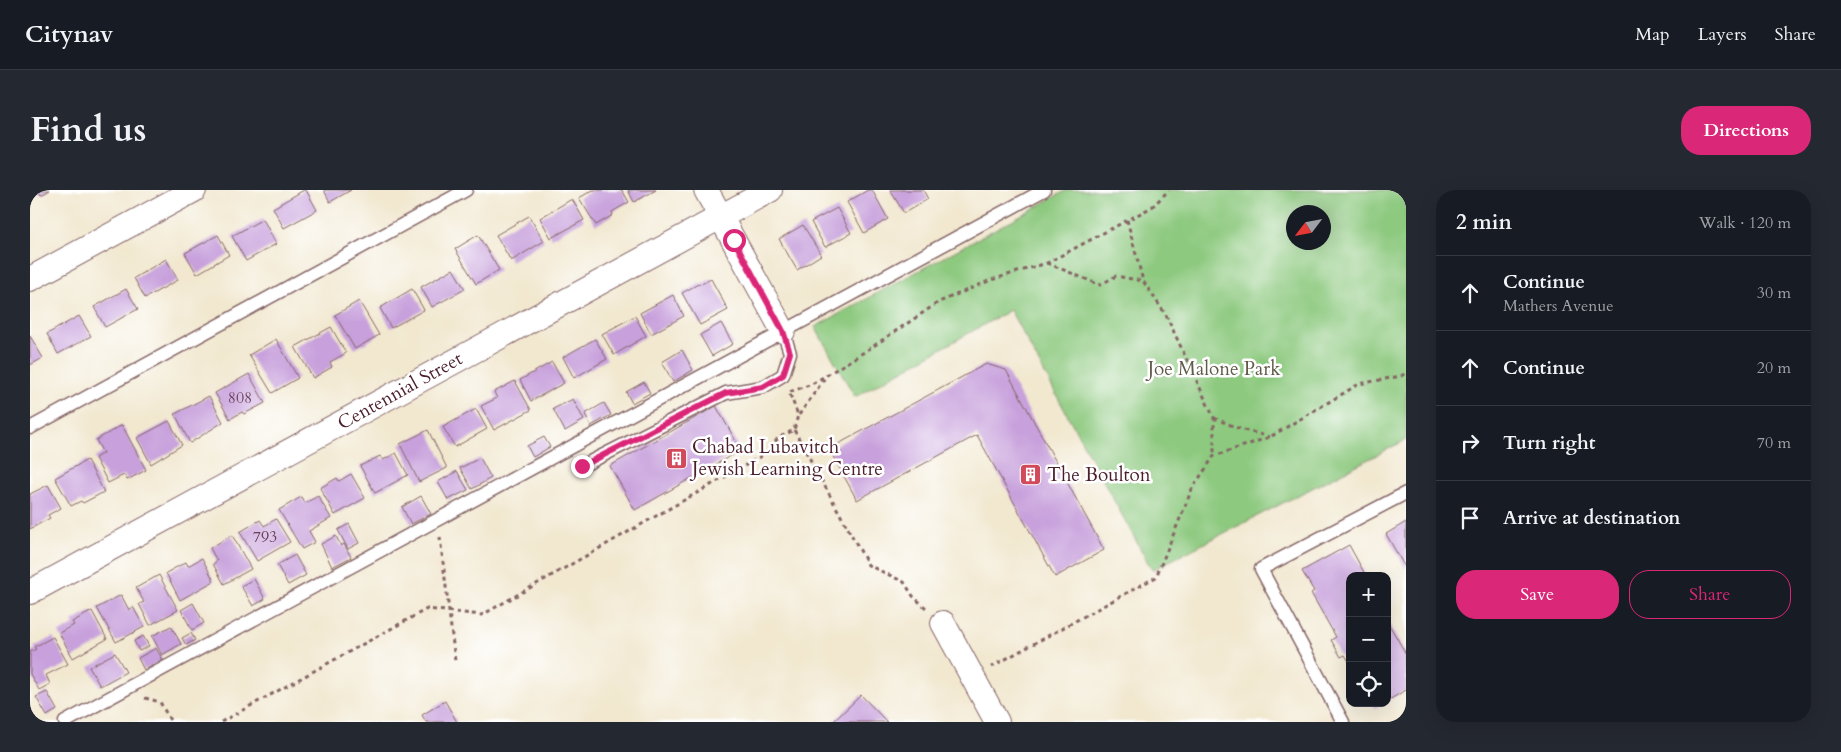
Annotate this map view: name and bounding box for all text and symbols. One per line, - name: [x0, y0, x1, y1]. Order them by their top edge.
- text: Citynav: [25, 18, 113, 51]
- text: Map: [1635, 22, 1670, 47]
- text: Layers: [1698, 22, 1747, 47]
- text: Share: [1775, 22, 1816, 47]
- text: Find us: [30, 106, 146, 154]
- button: Directions: [1681, 106, 1811, 155]
- north arrow: [1286, 205, 1331, 250]
- text: 2 min: [1456, 208, 1512, 237]
- text: Walk · 120 m: [1699, 212, 1791, 234]
- route start: [723, 229, 746, 252]
- text: Continue: [1503, 269, 1585, 295]
- icon: ahead: [1456, 279, 1484, 307]
- text: 30 m: [1757, 282, 1791, 304]
- text: Mathers Avenue: [1503, 295, 1613, 317]
- street label: Centennial Street: [333, 346, 467, 436]
- icon: ahead: [1456, 354, 1484, 382]
- text: Continue: [1503, 355, 1585, 381]
- park label: Joe Malone Park: [1145, 356, 1281, 382]
- text: 20 m: [1757, 357, 1791, 379]
- house number: 808: [228, 387, 252, 409]
- icon: right: [1456, 429, 1484, 457]
- text: Turn right: [1503, 430, 1595, 456]
- text: 70 m: [1757, 432, 1791, 454]
- place label: Chabad Lubavitch Jewish Learning Centre: [689, 434, 883, 482]
- building icon: Chabad Lubavitch Jewish Learning Centre: [664, 446, 688, 470]
- route end: [571, 455, 594, 478]
- place label: The Boulton: [1047, 462, 1151, 488]
- building icon: The Boulton: [1019, 463, 1043, 487]
- icon: arrive: [1456, 504, 1484, 532]
- text: Arrive at destination: [1503, 505, 1680, 531]
- house number: 793: [253, 526, 277, 548]
- button: Save: [1456, 570, 1619, 619]
- button: Share: [1629, 570, 1791, 619]
- map controls: [1346, 572, 1391, 707]
- button: +: [1346, 572, 1391, 617]
- button: −: [1346, 617, 1391, 662]
- button: locate: [1346, 662, 1391, 707]

